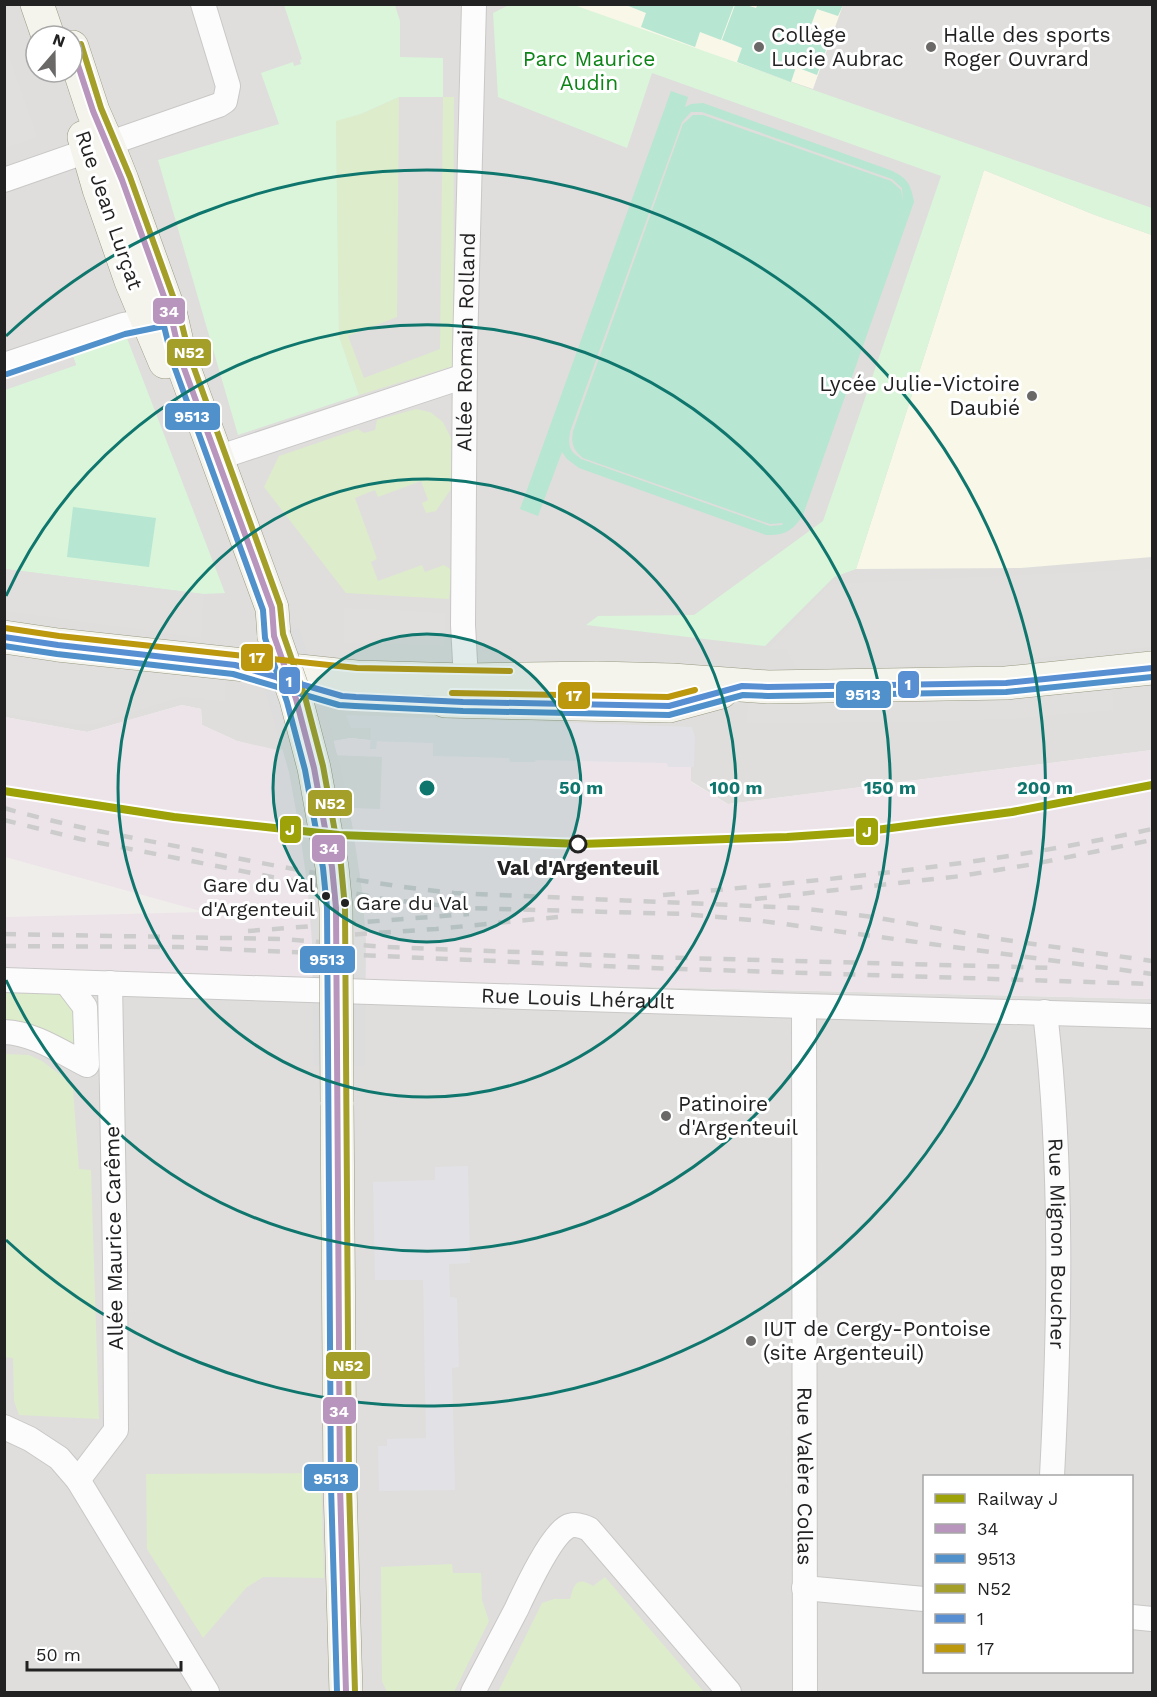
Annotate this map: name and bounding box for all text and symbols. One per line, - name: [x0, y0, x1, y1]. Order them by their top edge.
- place label: Collège Lucie Aubrac: [771, 22, 904, 71]
- place label: Halle des sports Roger Ouvrard: [943, 22, 1110, 71]
- north arrow: [24, 24, 84, 84]
- text: N: [50, 29, 68, 51]
- marker: Collège Lucie Aubrac: [752, 40, 766, 54]
- marker: Halle des sports Roger Ouvrard: [924, 40, 938, 54]
- park label: Parc Maurice Audin: [523, 46, 655, 95]
- street label: Rue Jean Lurçat: [70, 127, 149, 293]
- street label: Allée Romain Rolland: [451, 232, 480, 452]
- line badge: 34: [152, 297, 186, 325]
- text: 34: [159, 302, 179, 321]
- line badge: N52: [166, 338, 212, 367]
- text: N52: [174, 343, 204, 362]
- place label: Lycée Julie-Victoire Daubié: [819, 371, 1020, 420]
- marker: Lycée Julie-Victoire Daubié: [1025, 389, 1039, 403]
- line badge: 9513: [164, 402, 221, 431]
- text: 9513: [174, 407, 210, 426]
- line badge: 17: [240, 643, 274, 672]
- text: 17: [249, 648, 266, 667]
- line badge: 1: [278, 666, 301, 695]
- line badge: 1: [897, 670, 920, 699]
- text: 1: [286, 672, 292, 691]
- text: 1: [905, 675, 911, 694]
- line badge: 9513: [835, 680, 892, 709]
- line badge: 17: [557, 681, 591, 710]
- text: 9513: [845, 685, 881, 704]
- text: 17: [566, 686, 583, 705]
- text: 50 m: [559, 777, 603, 798]
- text: 100 m: [709, 777, 763, 798]
- text: 150 m: [864, 777, 916, 798]
- text: 200 m: [1017, 777, 1073, 798]
- centre of rings: [417, 778, 437, 798]
- line badge: N52: [307, 789, 353, 817]
- text: N52: [315, 794, 345, 813]
- line badge: J: [279, 815, 302, 844]
- line badge: J: [855, 817, 879, 846]
- text: J: [285, 820, 295, 839]
- text: J: [862, 822, 872, 841]
- line badge: 34: [311, 834, 346, 863]
- marker: Val d'Argenteuil: [569, 835, 587, 853]
- text: 34: [319, 839, 339, 858]
- place label: Val d'Argenteuil: [497, 855, 659, 880]
- place label: Gare du Val d'Argenteuil: [201, 873, 315, 921]
- marker: Gare du Val d'Argenteuil: [320, 890, 332, 902]
- place label: Gare du Val: [356, 891, 468, 915]
- marker: Gare du Val: [339, 897, 351, 909]
- line badge: 9513: [299, 945, 356, 974]
- text: 9513: [309, 950, 345, 969]
- street label: Rue Louis Lhérault: [481, 983, 675, 1014]
- place label: Patinoire d'Argenteuil: [678, 1091, 798, 1140]
- marker: Patinoire d'Argenteuil: [659, 1109, 673, 1123]
- street label: Allée Maurice Carême: [99, 1125, 128, 1351]
- street label: Rue Mignon Boucher: [1043, 1137, 1071, 1350]
- place label: IUT de Cergy-Pontoise (site Argenteuil): [763, 1316, 991, 1365]
- marker: IUT de Cergy-Pontoise (site Argenteuil): [744, 1334, 758, 1348]
- line badge: N52: [325, 1351, 371, 1380]
- text: N52: [333, 1356, 363, 1375]
- street label: Rue Valère Collas: [793, 1387, 818, 1565]
- line badge: 34: [322, 1396, 357, 1425]
- text: 34: [329, 1402, 349, 1421]
- line badge: 9513: [303, 1463, 359, 1492]
- text: 9513: [313, 1469, 349, 1488]
- legend: [923, 1475, 1133, 1673]
- text: Railway J: [977, 1488, 1058, 1509]
- text: 34: [977, 1518, 999, 1539]
- text: 9513: [977, 1548, 1016, 1569]
- text: N52: [977, 1578, 1011, 1599]
- text: 1: [977, 1608, 984, 1629]
- scale bar: [27, 1634, 182, 1672]
- text: 17: [977, 1638, 994, 1659]
- text: 50 m: [36, 1644, 81, 1665]

